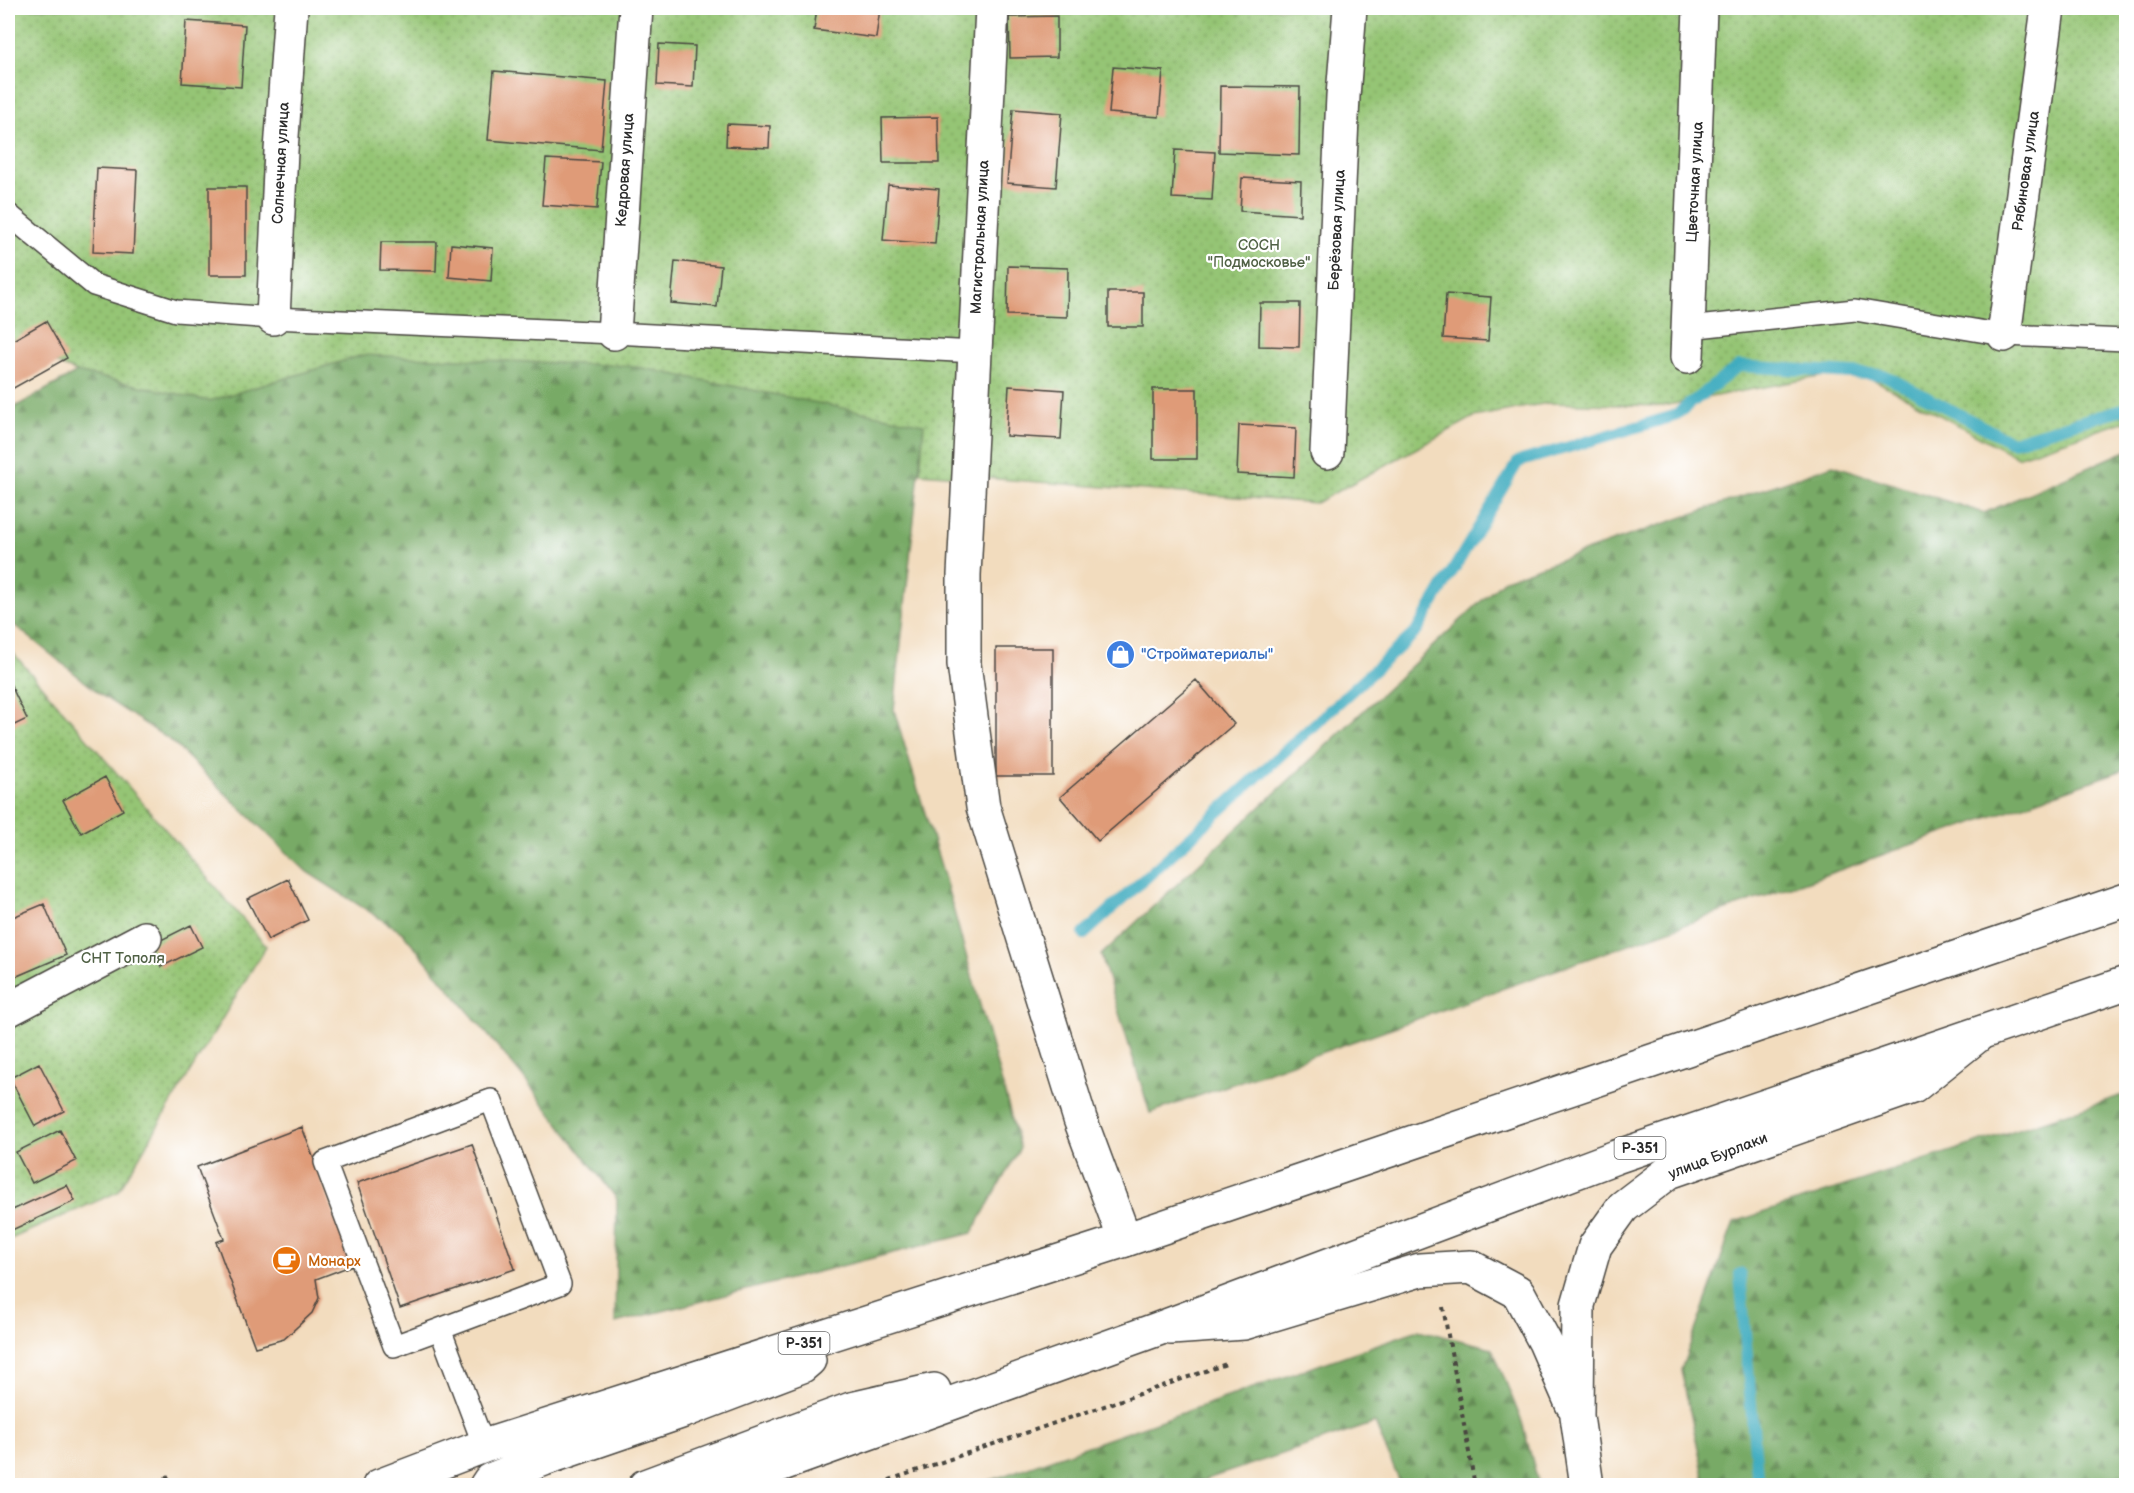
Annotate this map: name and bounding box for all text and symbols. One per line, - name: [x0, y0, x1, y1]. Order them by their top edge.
- street label: Солнечная улица: [268, 101, 294, 225]
- street label: Рябиновая улица: [2008, 109, 2044, 232]
- street label: Кедровая улица: [612, 112, 638, 228]
- street label: Цветочная улица: [1682, 121, 1708, 243]
- street label: Магистральная улица: [966, 159, 994, 315]
- street label: Берёзовая улица: [1324, 169, 1350, 291]
- park label: СОСН "Подмосковье": [1207, 236, 1311, 272]
- shop icon: "Стройматериалы": [1104, 638, 1136, 670]
- place label: "Стройматериалы": [1141, 645, 1273, 664]
- park label: СНТ Тополя: [81, 949, 165, 968]
- street label: улица Бурлаки: [1666, 1128, 1770, 1184]
- road number: Р-351: [1614, 1137, 1666, 1159]
- cafe icon: Монарх: [271, 1245, 303, 1277]
- place label: Монарх: [308, 1252, 361, 1271]
- road number: Р-351: [778, 1332, 830, 1354]

